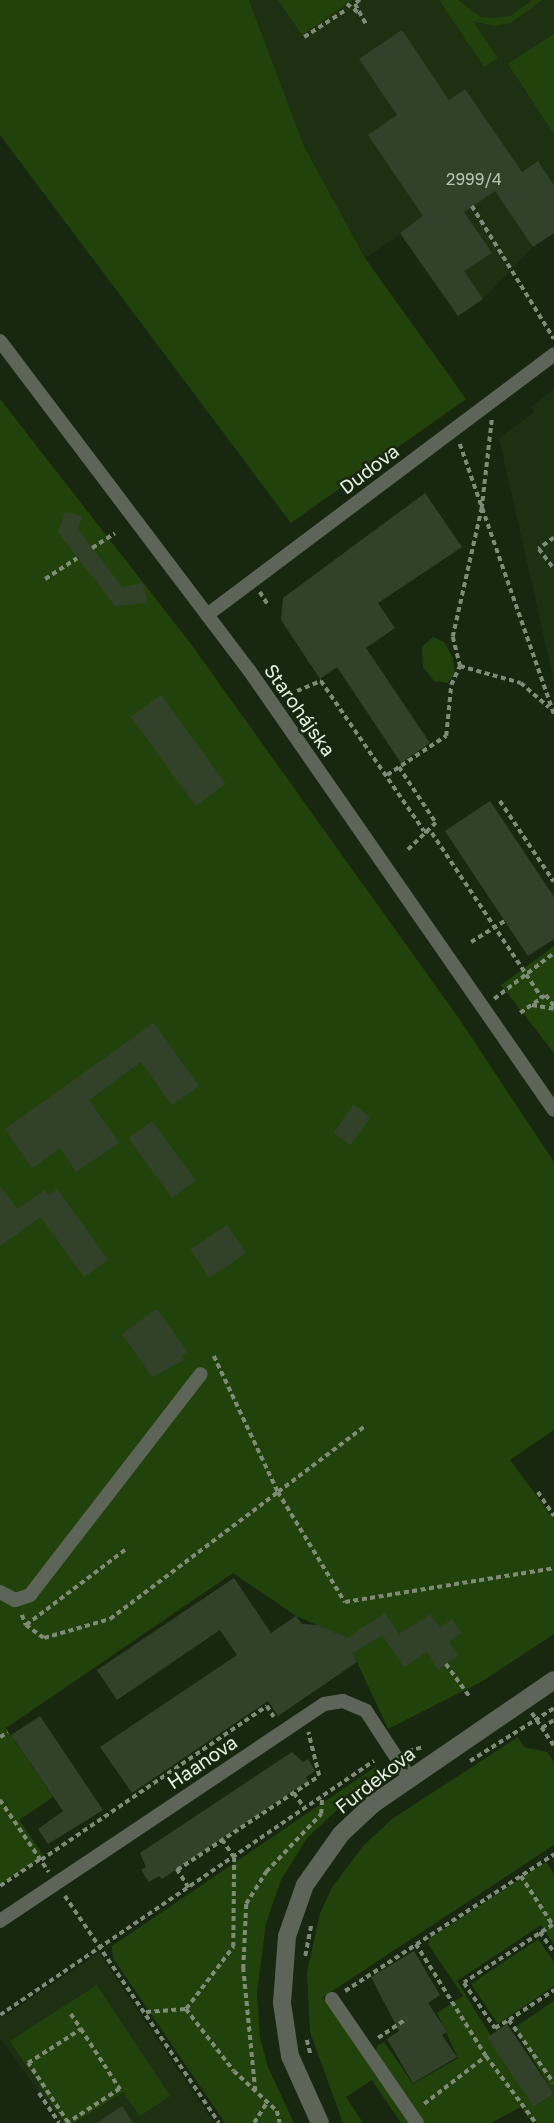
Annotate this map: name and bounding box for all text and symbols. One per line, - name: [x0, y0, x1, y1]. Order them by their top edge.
- house number: 2999/4: [446, 169, 502, 189]
- street label: Dudova: [335, 439, 403, 499]
- street label: Starohájska: [260, 659, 340, 761]
- street label: Haanova: [163, 1730, 241, 1794]
- street label: Furdekova: [331, 1742, 419, 1818]

